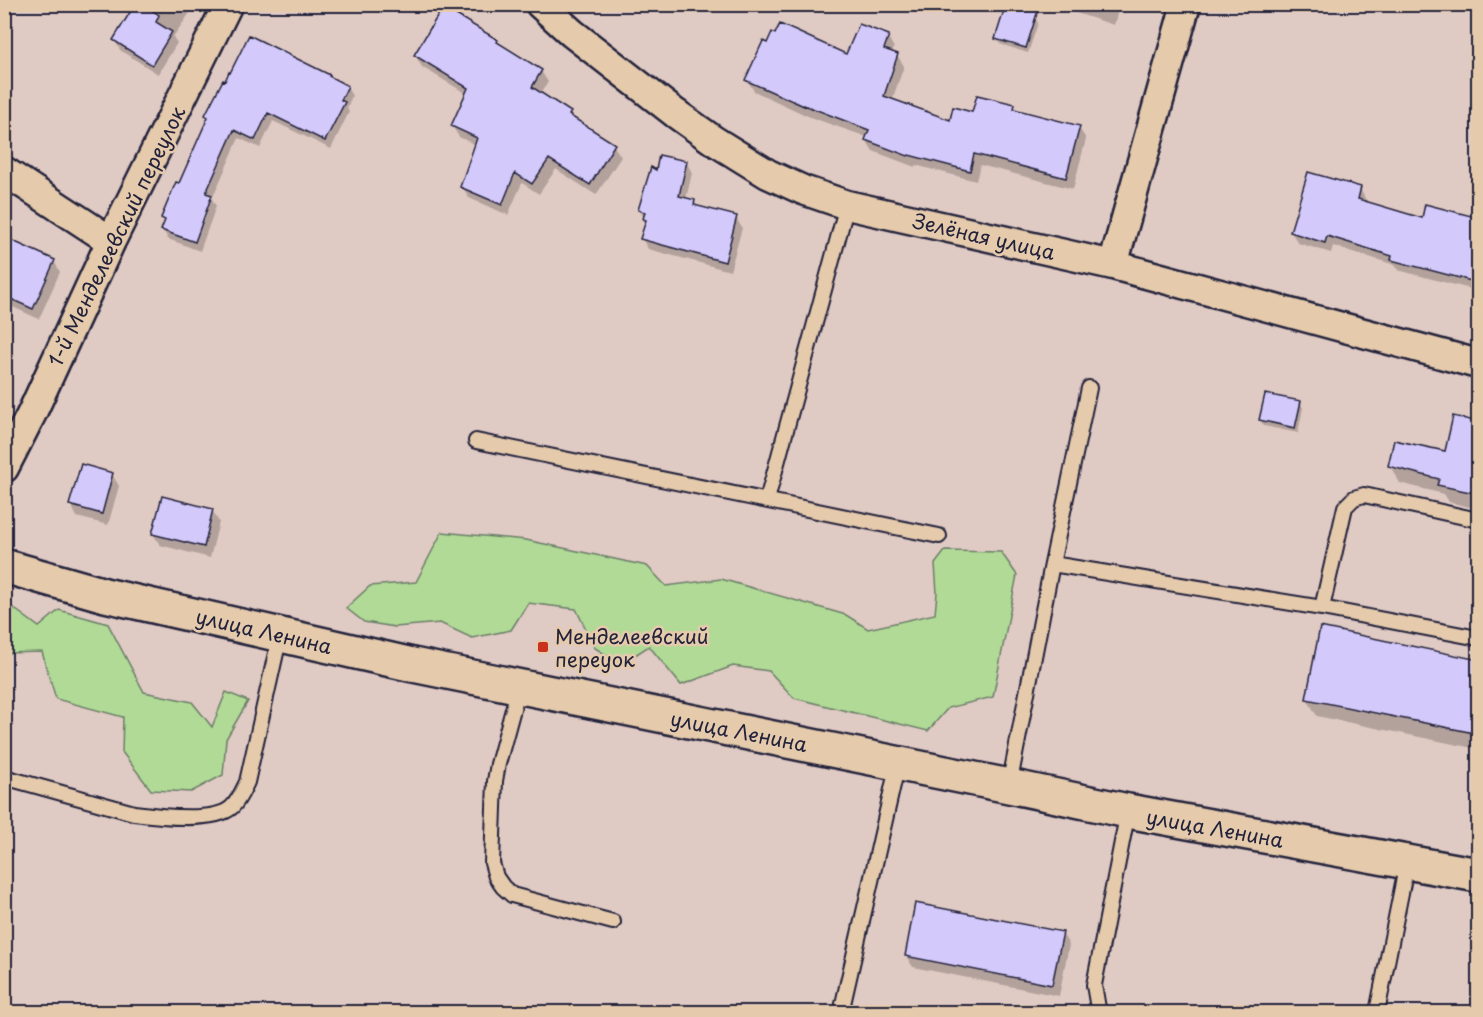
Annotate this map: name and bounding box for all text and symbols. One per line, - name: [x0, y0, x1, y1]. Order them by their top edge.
- street label: 1-й Менделеевский переулок: [40, 101, 192, 371]
- street label: Зелёная улица: [910, 205, 1059, 267]
- street label: улица Ленина: [193, 601, 335, 661]
- place label: Менделеевский переуок: [555, 621, 708, 674]
- marker: Менделеевский переуок: [536, 640, 550, 654]
- street label: улица Ленина: [668, 703, 810, 759]
- street label: улица Ленина: [1144, 801, 1286, 855]

